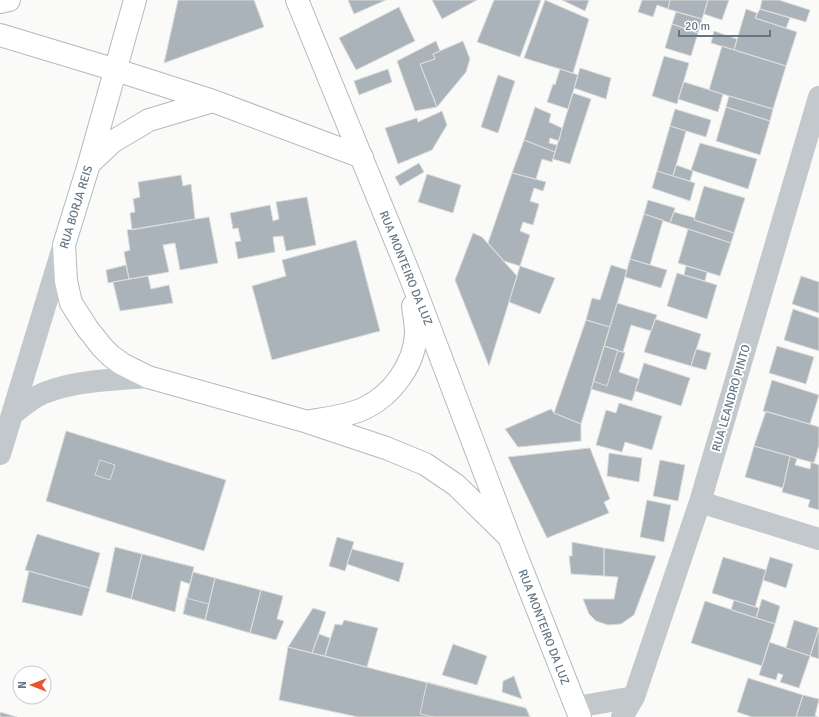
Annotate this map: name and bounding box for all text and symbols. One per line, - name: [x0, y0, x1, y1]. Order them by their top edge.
- scale bar: [679, 12, 770, 38]
- text: 20 m: [685, 19, 710, 34]
- street label: RUA BORJA REIS: [57, 163, 96, 251]
- street label: RUA MONTEIRO DA LUZ: [376, 209, 436, 328]
- street label: RUA LEANDRO PINTO: [709, 343, 754, 453]
- street label: RUA MONTEIRO DA LUZ: [515, 567, 573, 687]
- north arrow: [12, 665, 52, 705]
- text: N: [16, 681, 29, 689]

